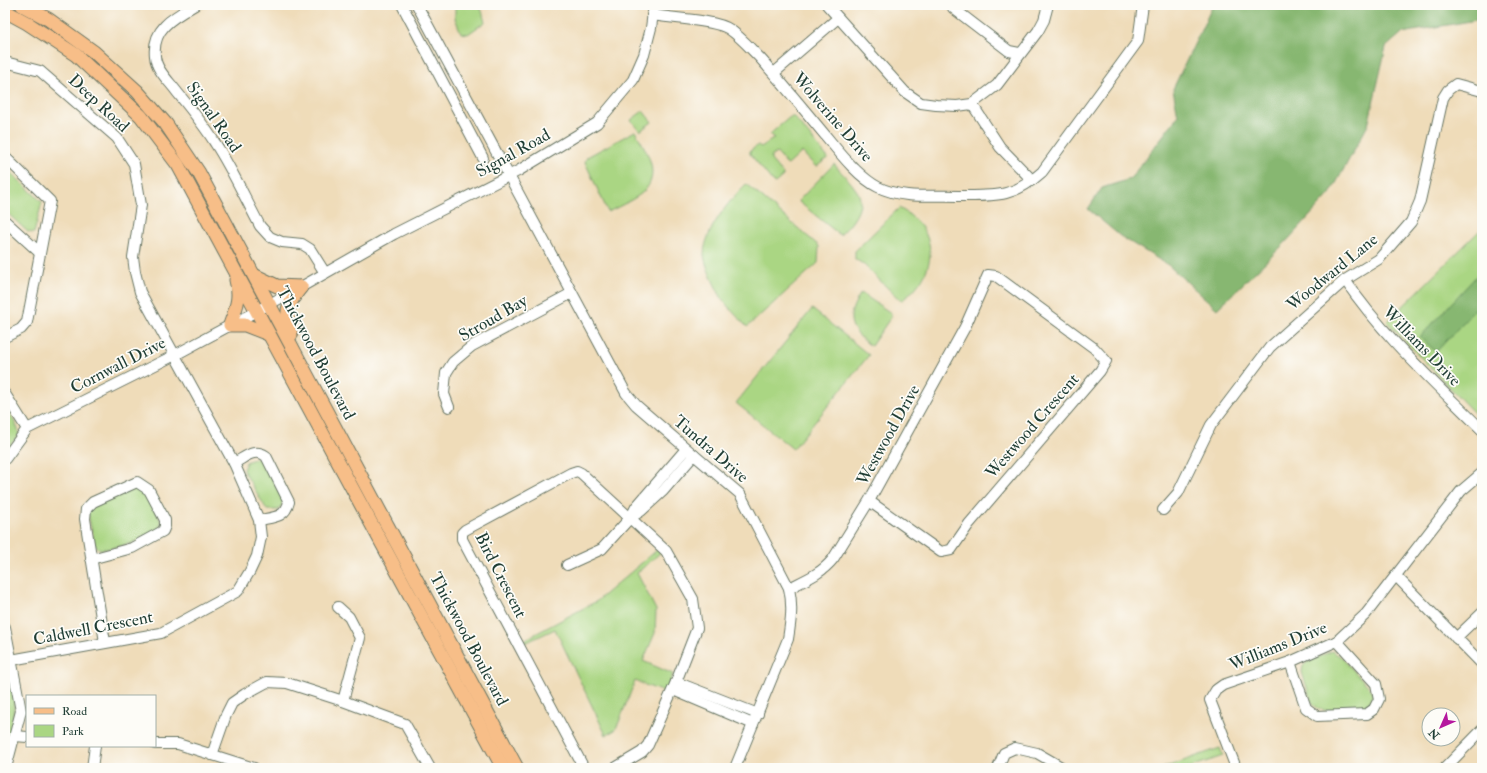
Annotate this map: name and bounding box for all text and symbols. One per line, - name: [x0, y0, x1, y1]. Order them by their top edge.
- street label: Wolverine Drive: [788, 67, 878, 166]
- street label: Deep Road: [63, 69, 134, 138]
- street label: Signal Road: [182, 78, 246, 157]
- street label: Signal Road: [472, 124, 554, 182]
- street label: Woodward Lane: [1281, 229, 1382, 316]
- street label: Thickwood Boulevard: [272, 283, 360, 424]
- street label: Stroud Bay: [455, 290, 532, 347]
- street label: Williams Drive: [1378, 301, 1466, 391]
- street label: Cornwall Drive: [67, 332, 169, 398]
- street label: Westwood Crescent: [980, 369, 1084, 484]
- street label: Westwood Drive: [851, 381, 924, 490]
- street label: Tundra Drive: [669, 411, 753, 487]
- street label: Bird Crescent: [470, 529, 532, 622]
- street label: Thickwood Boulevard: [425, 569, 513, 710]
- street label: Caldwell Crescent: [31, 606, 155, 650]
- street label: Williams Drive: [1225, 617, 1330, 676]
- legend: [26, 695, 156, 747]
- text: Road: [62, 704, 87, 719]
- north arrow: [1421, 707, 1461, 747]
- text: Park: [62, 724, 84, 739]
- text: N: [1425, 725, 1443, 743]

